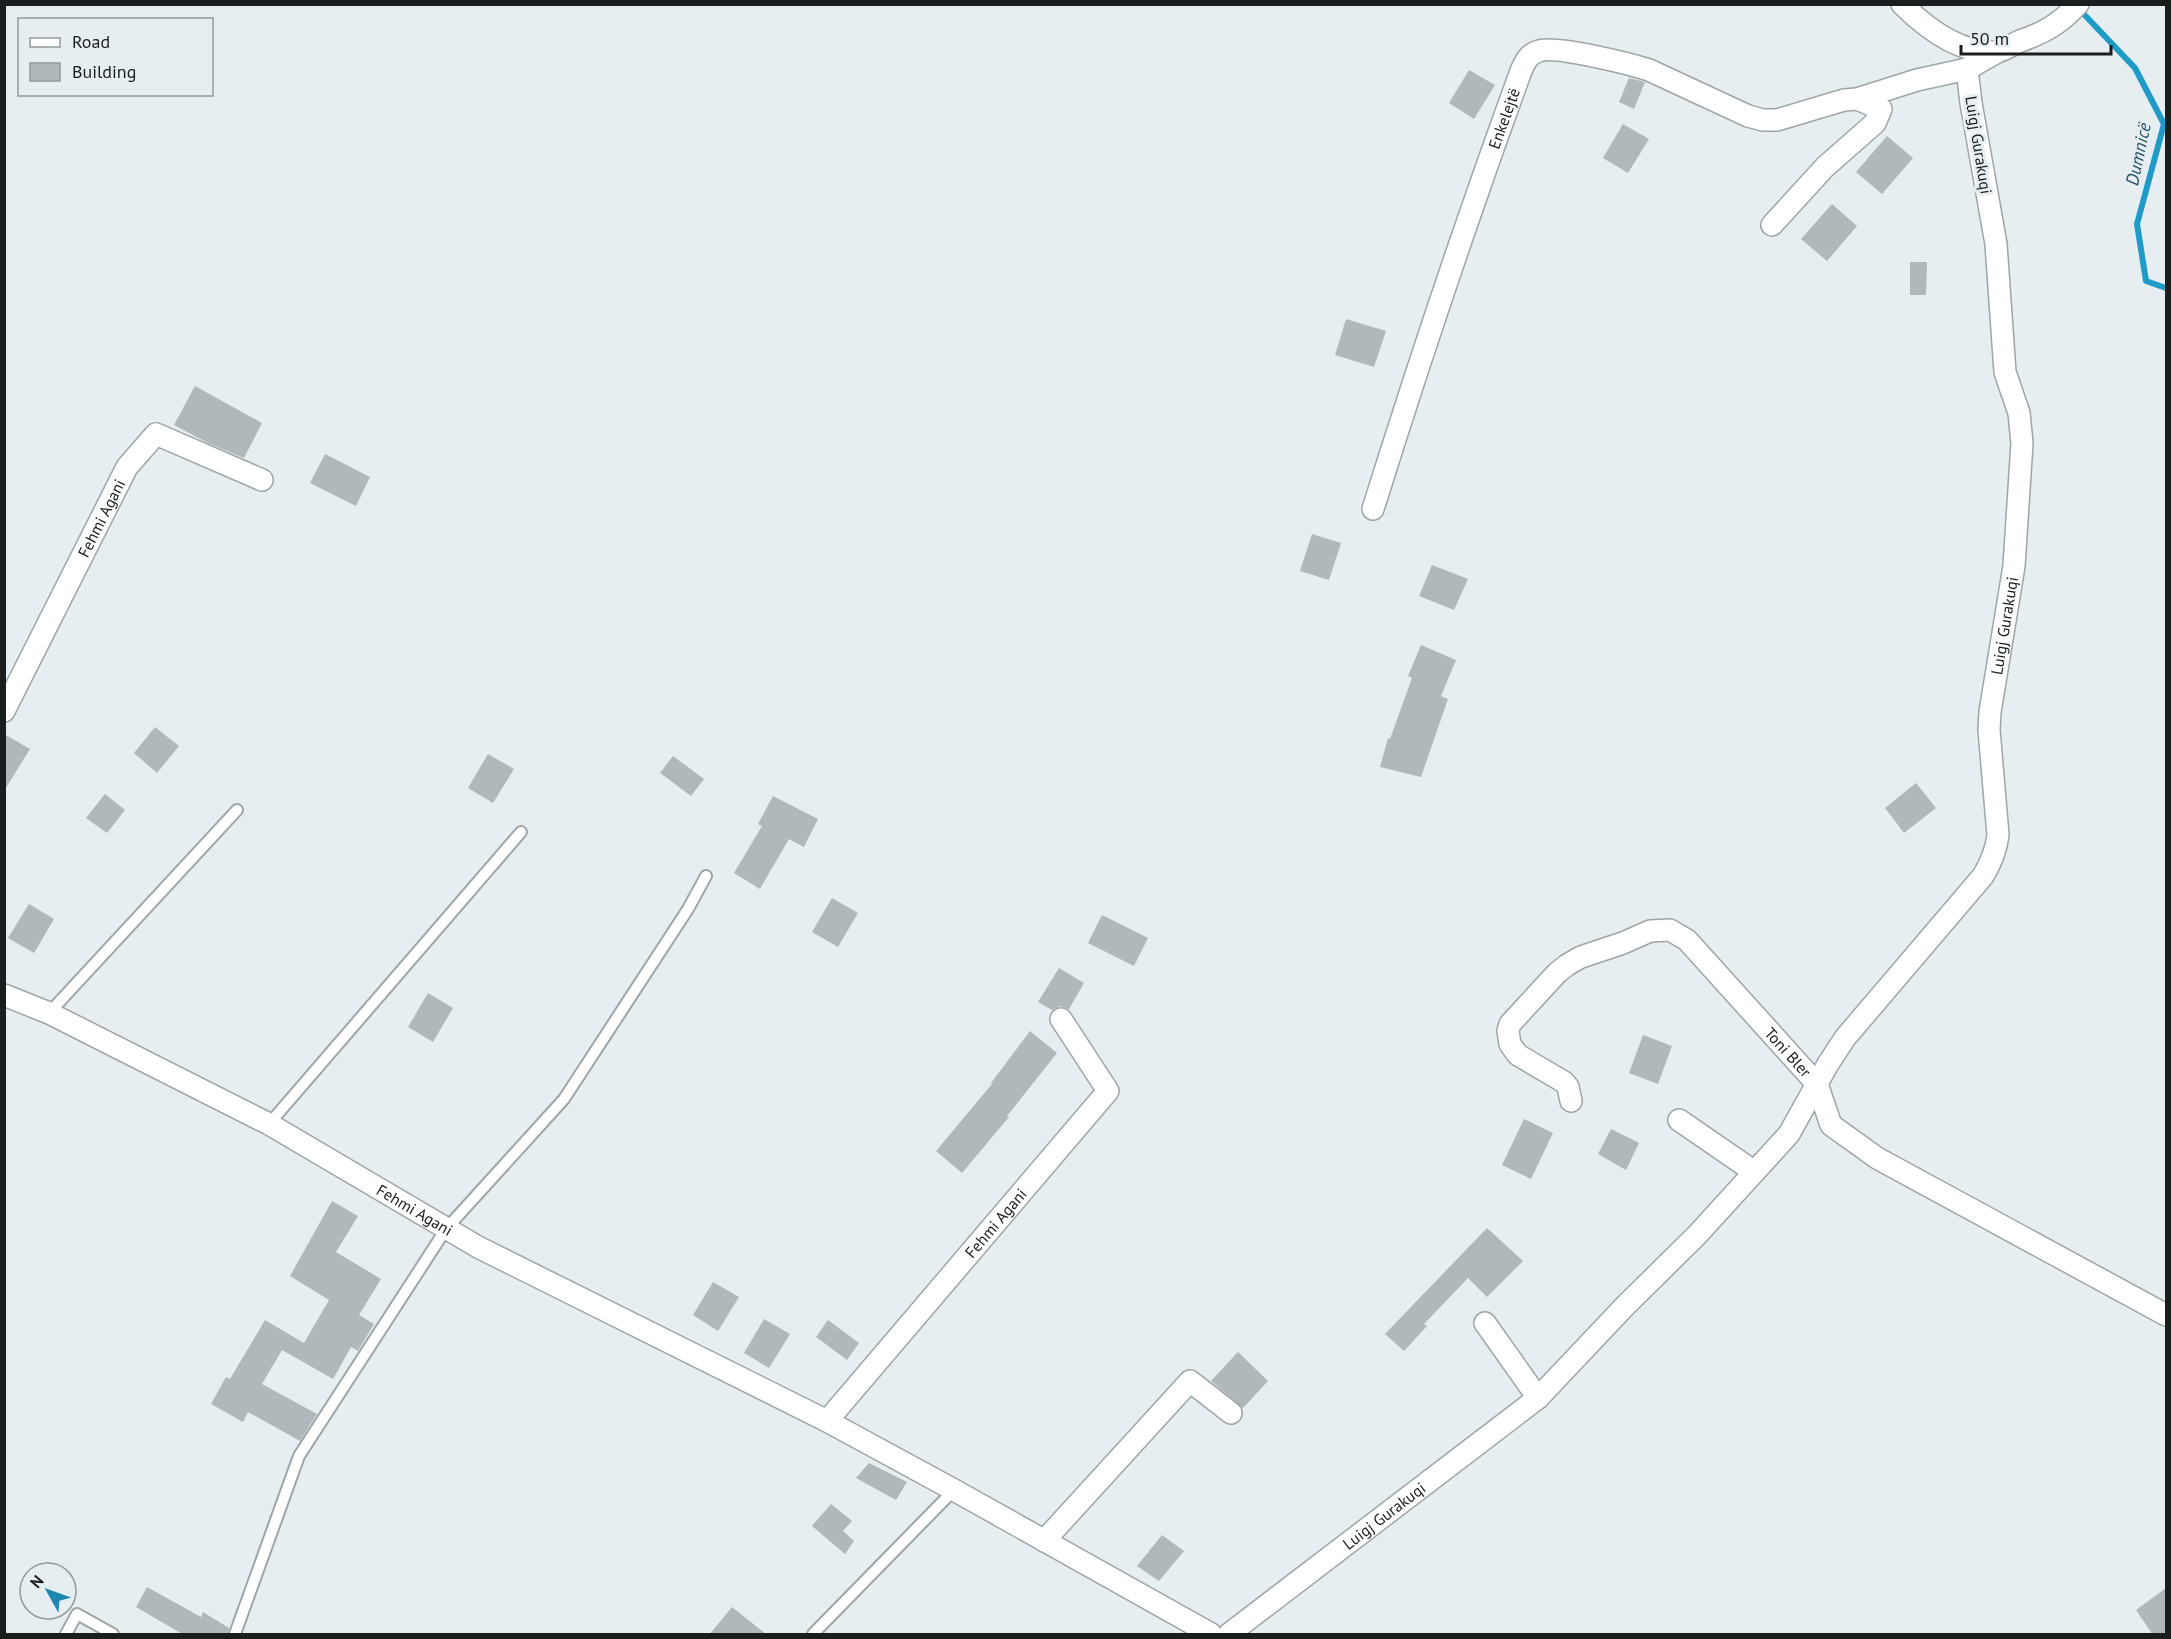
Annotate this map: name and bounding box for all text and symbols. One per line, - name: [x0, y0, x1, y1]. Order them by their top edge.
- legend: [18, 18, 213, 96]
- scale bar: [1961, 18, 2111, 56]
- text: 50 m: [1970, 27, 2009, 50]
- text: Road: [72, 30, 110, 53]
- text: Building: [72, 60, 136, 83]
- street label: Enkelejtë: [1484, 85, 1524, 152]
- street label: Luigj Gurakuqi: [1961, 95, 1997, 195]
- water label: Dumnicë: [2120, 120, 2156, 187]
- street label: Fehmi Agani: [73, 476, 129, 561]
- street label: Luigj Gurakuqi: [1986, 575, 2022, 676]
- street label: Toni Bler: [1761, 1023, 1816, 1082]
- street label: Fehmi Agani: [373, 1180, 456, 1240]
- street label: Fehmi Agani: [960, 1184, 1031, 1262]
- street label: Luigj Gurakuqi: [1339, 1478, 1429, 1554]
- north arrow: [18, 1561, 78, 1621]
- text: N: [25, 1571, 48, 1592]

